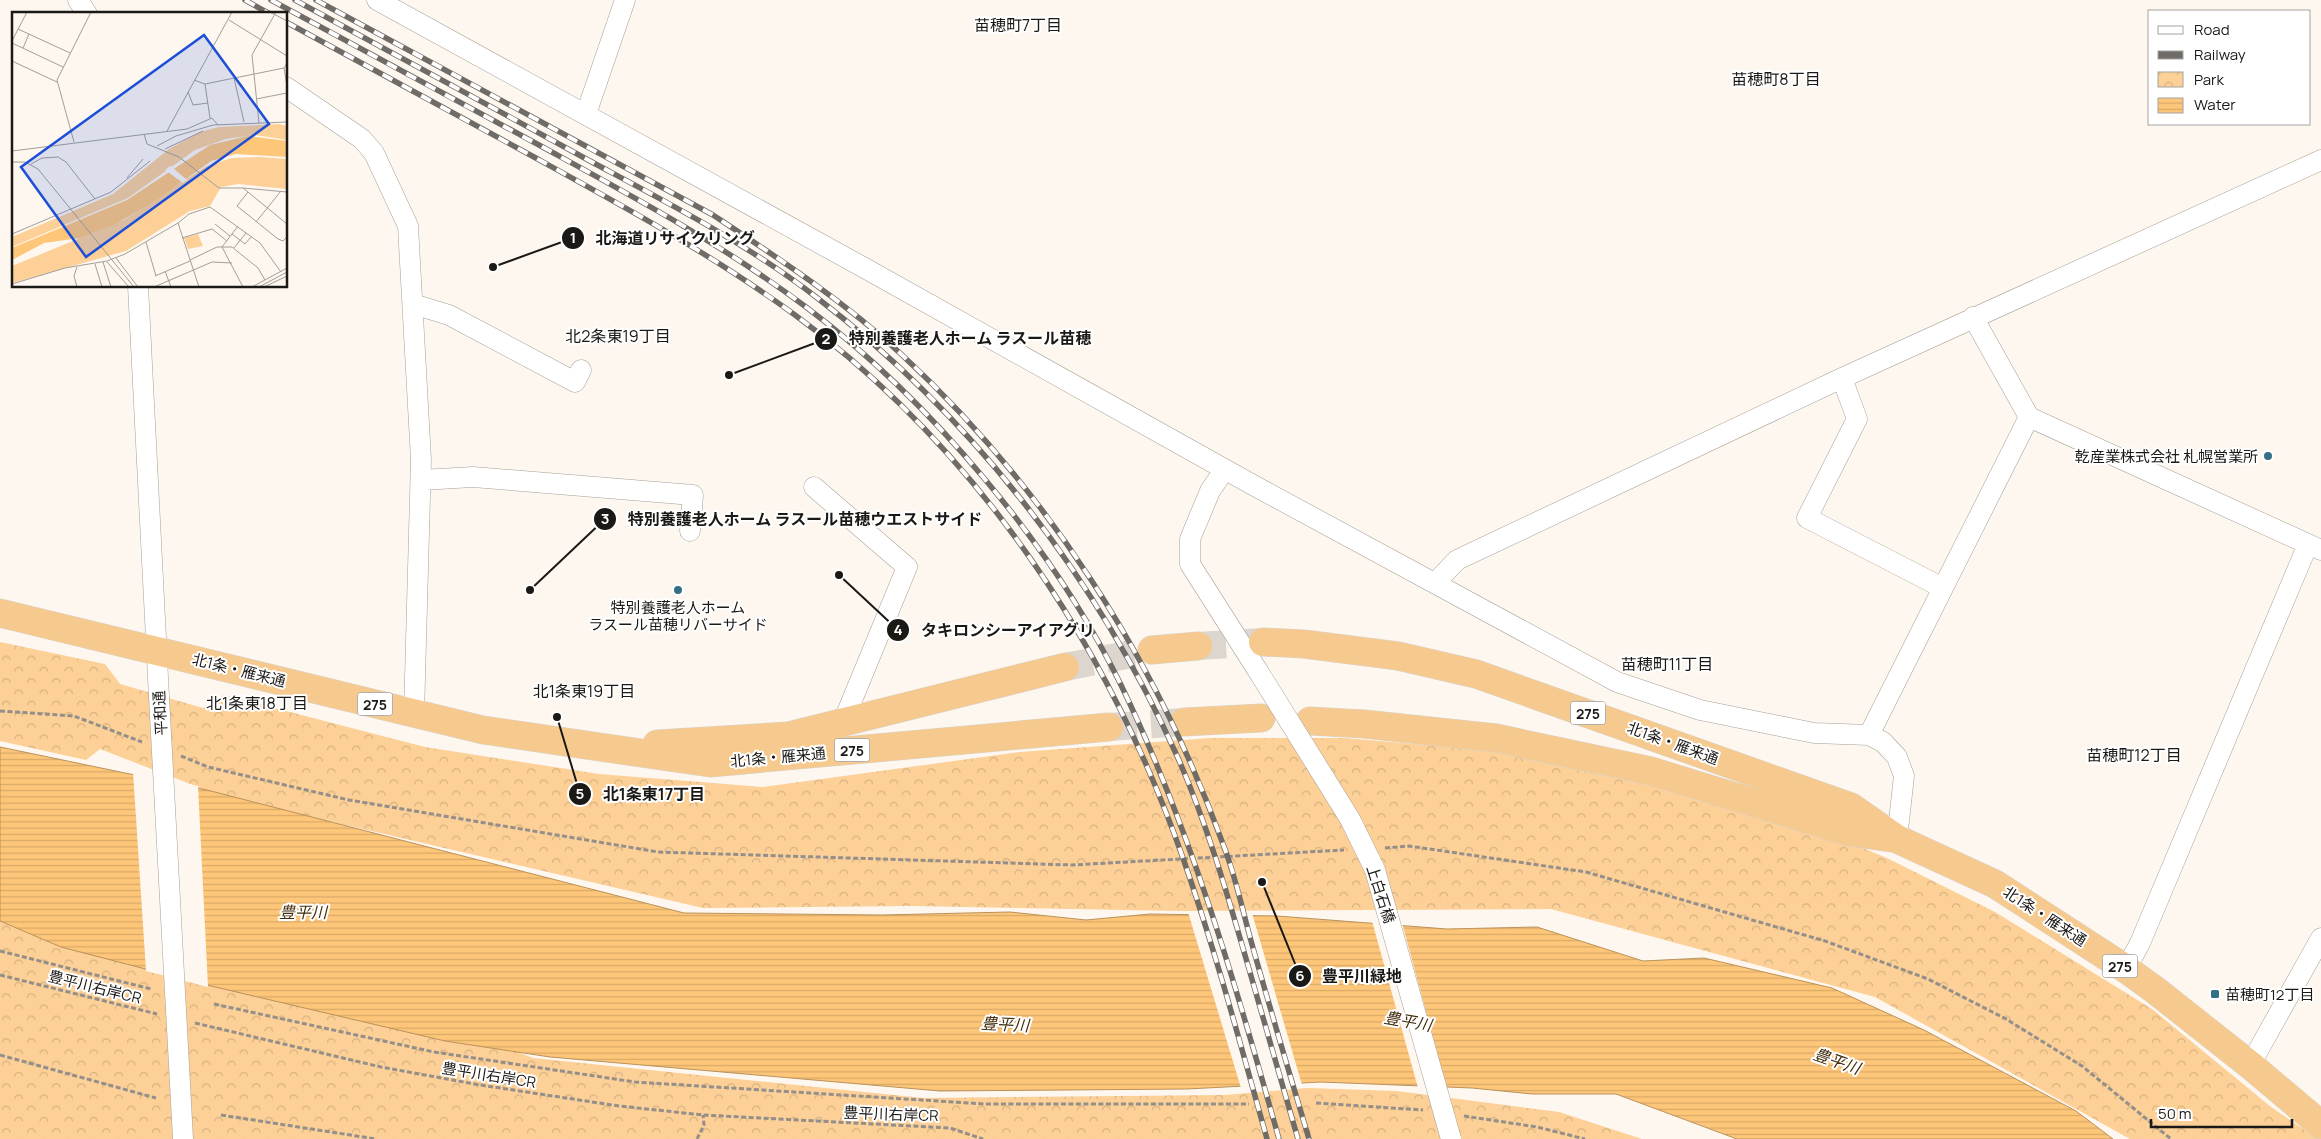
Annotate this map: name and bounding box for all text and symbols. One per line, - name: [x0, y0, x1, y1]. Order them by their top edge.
- legend: [2148, 10, 2311, 125]
- inset map: [12, 12, 288, 288]
- district label: 苗穂町7丁目: [974, 14, 1062, 36]
- text: Road: [2194, 19, 2230, 40]
- text: Railway: [2194, 44, 2246, 65]
- district label: 苗穂町8丁目: [1731, 68, 1821, 90]
- text: Park: [2194, 69, 2224, 90]
- text: Water: [2194, 94, 2236, 115]
- callout: 北海道リサイクリング: [560, 222, 765, 253]
- text: 1: [570, 227, 576, 248]
- text: 北海道リサイクリング: [595, 227, 755, 249]
- callout: 特別養護老人ホーム ラスール苗穂: [813, 323, 1102, 354]
- district label: 北2条東19丁目: [565, 325, 671, 347]
- text: 特別養護老人ホーム ラスール苗穂: [849, 327, 1091, 349]
- text: 2: [822, 328, 831, 349]
- place label: 乾産業株式会社 札幌営業所: [2075, 446, 2258, 467]
- marker: 乾産業株式会社 札幌営業所: [2262, 450, 2274, 462]
- callout: 特別養護老人ホーム ラスール苗穂ウエストサイド: [593, 503, 993, 534]
- text: 3: [601, 508, 609, 529]
- text: 特別養護老人ホーム ラスール苗穂ウエストサイド: [628, 508, 982, 530]
- marker: 特別養護老人ホーム ラスール苗穂リバーサイド: [672, 584, 684, 596]
- place label: 特別養護老人ホーム ラスール苗穂リバーサイド: [588, 597, 768, 635]
- callout: タキロンシーアイアグリ: [885, 614, 1106, 645]
- text: 4: [893, 619, 903, 640]
- text: タキロンシーアイアグリ: [921, 619, 1095, 641]
- street label: 北1条・雁来通: [190, 648, 288, 692]
- district label: 苗穂町11丁目: [1621, 653, 1713, 675]
- district label: 北1条東19丁目: [533, 680, 635, 702]
- street label: 平和通: [148, 690, 172, 736]
- district label: 北1条東18丁目: [206, 692, 308, 714]
- road number: 275: [358, 692, 392, 716]
- road number: 275: [1570, 701, 1606, 724]
- street label: 北1条・雁来通: [1624, 717, 1722, 769]
- road number: 275: [834, 738, 870, 762]
- street label: 北1条・雁来通: [729, 742, 827, 772]
- district label: 苗穂町12丁目: [2086, 744, 2182, 766]
- callout: 北1条東17丁目: [568, 779, 715, 810]
- text: 5: [576, 783, 585, 804]
- text: 北1条東17丁目: [603, 783, 705, 805]
- street label: 上白石橋: [1362, 862, 1400, 926]
- street label: 北1条・雁来通: [1999, 881, 2091, 951]
- water label: 豊平川: [279, 901, 329, 923]
- road number: 275: [2102, 954, 2138, 978]
- callout: 豊平川緑地: [1287, 961, 1412, 992]
- street label: 豊平川右岸CR: [46, 965, 144, 1009]
- text: 6: [1295, 965, 1305, 986]
- text: 豊平川緑地: [1322, 965, 1402, 987]
- place label: 苗穂町12丁目: [2225, 984, 2314, 1005]
- marker: 苗穂町12丁目: [2209, 988, 2221, 1000]
- water label: 豊平川: [1382, 1006, 1436, 1036]
- water label: 豊平川: [980, 1012, 1032, 1036]
- water label: 豊平川: [1811, 1043, 1865, 1080]
- street label: 豊平川右岸CR: [440, 1057, 538, 1093]
- scale bar: [2151, 1096, 2292, 1128]
- street label: 豊平川右岸CR: [843, 1102, 939, 1126]
- text: 50 m: [2158, 1103, 2192, 1124]

